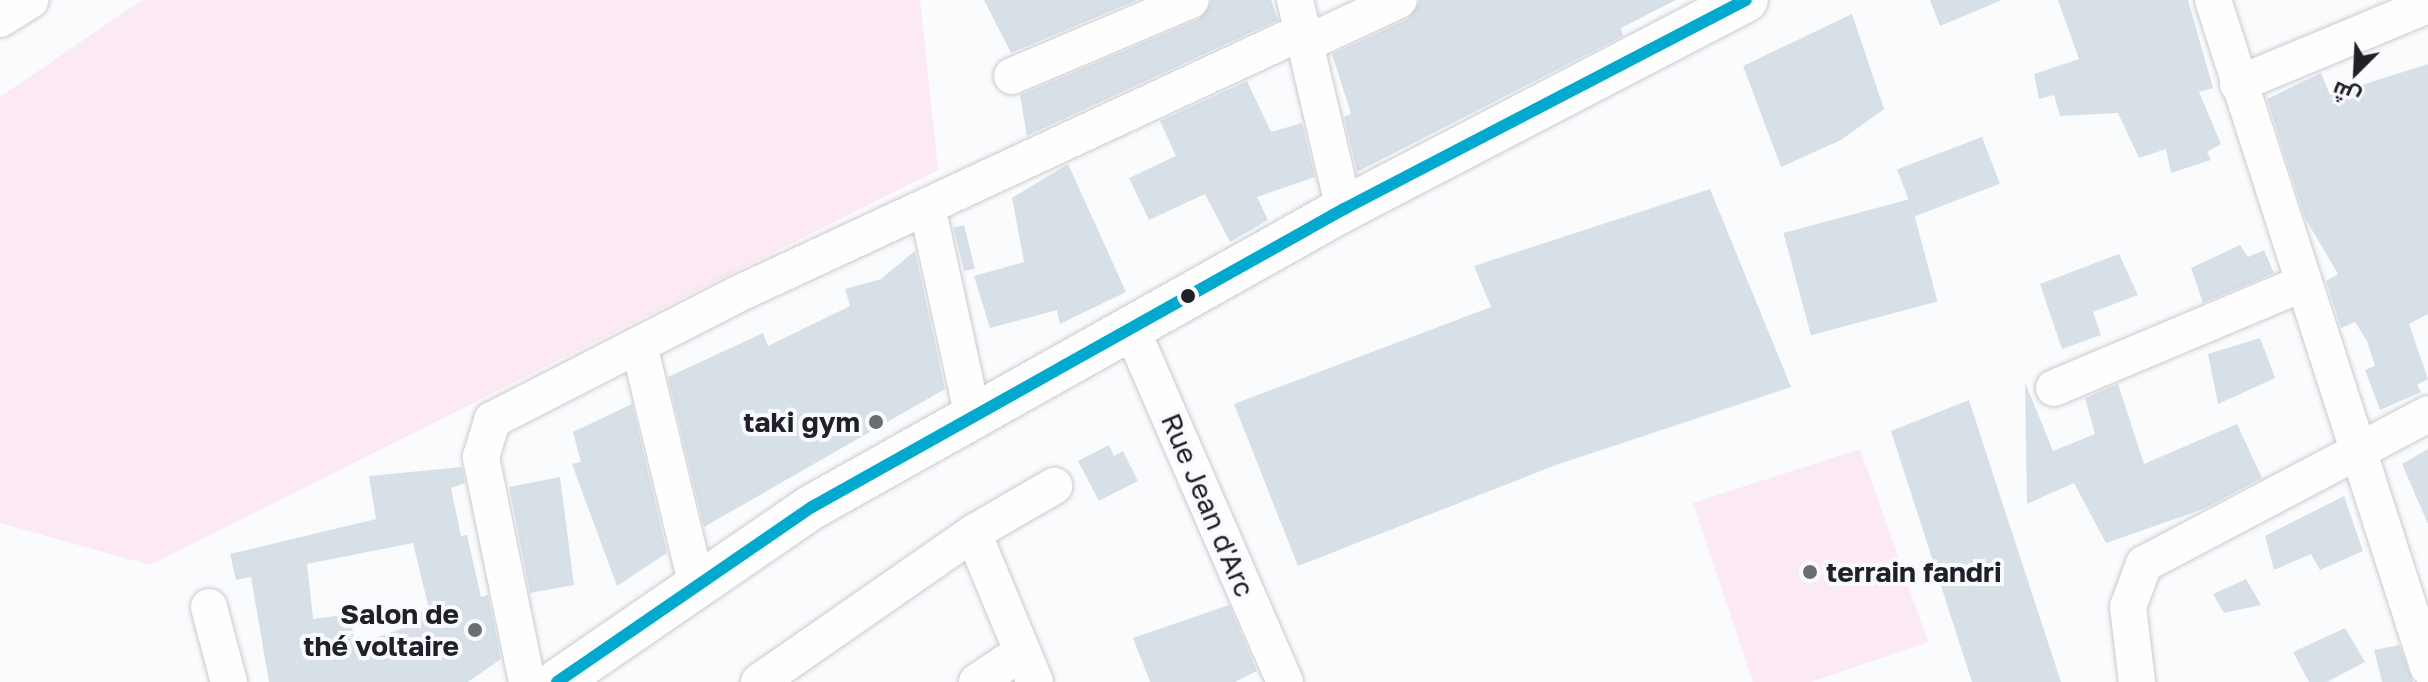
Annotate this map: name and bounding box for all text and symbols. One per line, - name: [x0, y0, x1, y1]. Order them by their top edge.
- north arrow: [2316, 32, 2396, 112]
- text: ش: [2328, 76, 2364, 112]
- unlabelled marker: [1180, 288, 1196, 304]
- place label: taki gym: [743, 405, 860, 439]
- street label: Rue Jean d'Arc: [1154, 408, 1262, 602]
- marker: taki gym: [867, 413, 885, 431]
- place label: terrain fandri: [1826, 555, 2002, 589]
- marker: terrain fandri: [1801, 563, 1819, 581]
- place label: Salon de thé voltaire: [303, 597, 459, 663]
- marker: Salon de thé voltaire: [466, 621, 484, 639]

